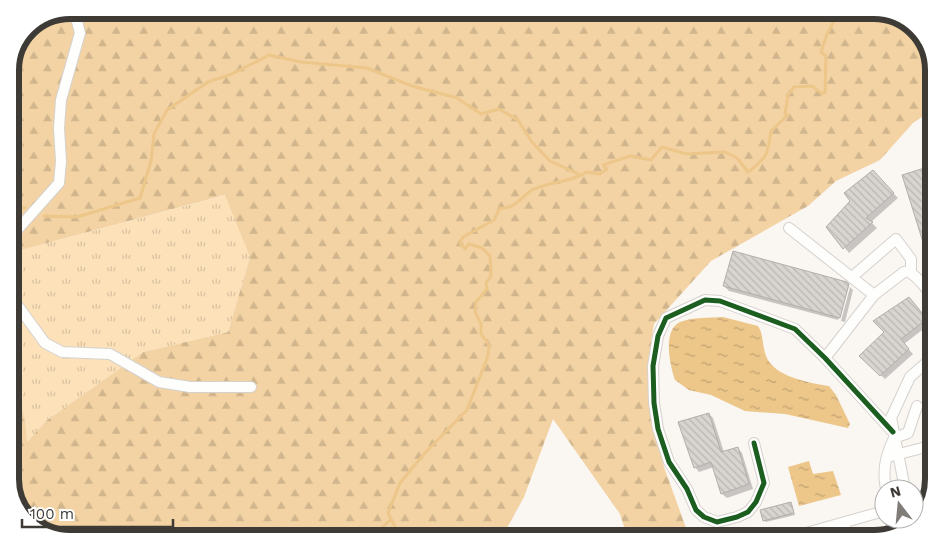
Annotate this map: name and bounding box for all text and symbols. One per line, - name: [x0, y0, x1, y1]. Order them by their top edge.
- north arrow: [874, 479, 924, 529]
- text: N: [888, 482, 903, 501]
- scale bar: [22, 496, 174, 528]
- text: 100 m: [30, 505, 74, 523]

